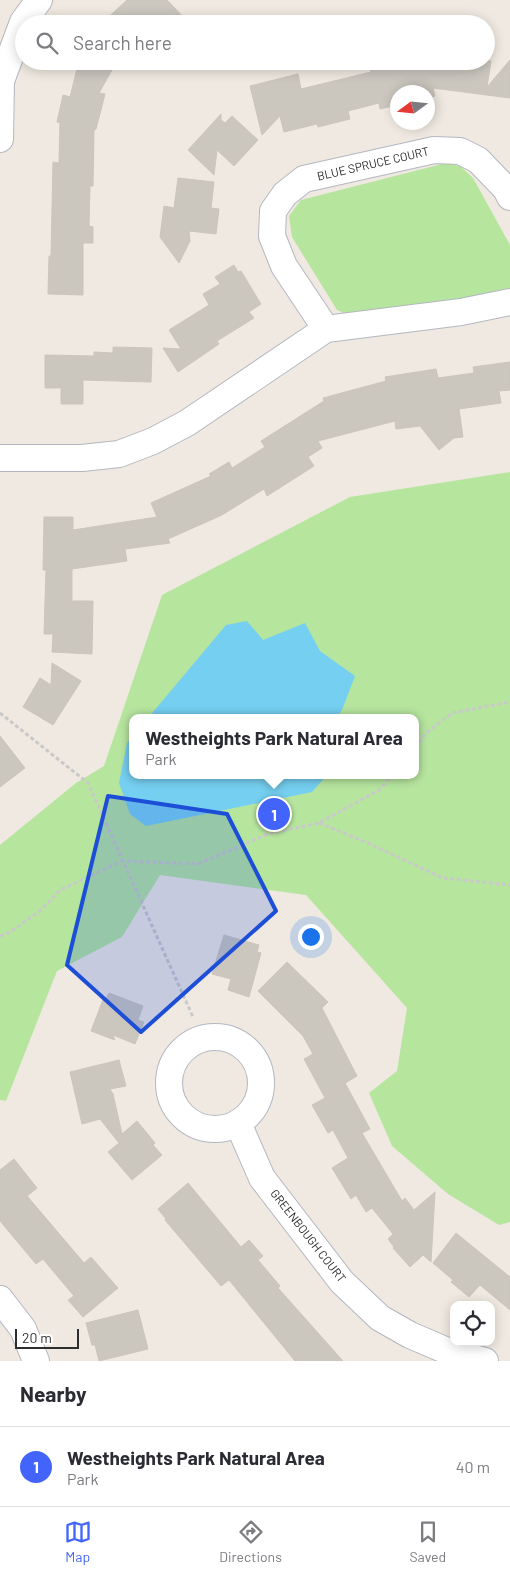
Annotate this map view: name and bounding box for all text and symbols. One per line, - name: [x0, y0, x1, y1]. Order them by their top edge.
- search box: [15, 15, 495, 70]
- icon: search: [33, 29, 61, 57]
- text: Search here: [73, 31, 172, 54]
- north arrow: [390, 85, 435, 130]
- street label: BLUE SPRUCE COURT: [315, 143, 430, 183]
- popup: [129, 714, 419, 779]
- text: Westheights Park Natural Area: [145, 726, 403, 749]
- text: Park: [145, 749, 177, 768]
- pin: 1: [258, 795, 290, 833]
- your location: [298, 924, 324, 950]
- street label: GREENBOUGH COURT: [268, 1186, 350, 1285]
- map controls: [450, 1301, 495, 1346]
- button: locate: [450, 1301, 495, 1346]
- scale bar: [15, 1326, 79, 1349]
- text: 20 m: [22, 1329, 52, 1346]
- text: Nearby: [20, 1381, 86, 1406]
- text: Westheights Park Natural Area: [67, 1446, 325, 1469]
- text: 1: [33, 1457, 39, 1476]
- text: 40 m: [456, 1457, 490, 1476]
- text: Park: [67, 1469, 98, 1488]
- tab: Map: [64, 1518, 92, 1565]
- tab: Directions: [219, 1518, 282, 1565]
- tab: Saved: [409, 1518, 446, 1565]

